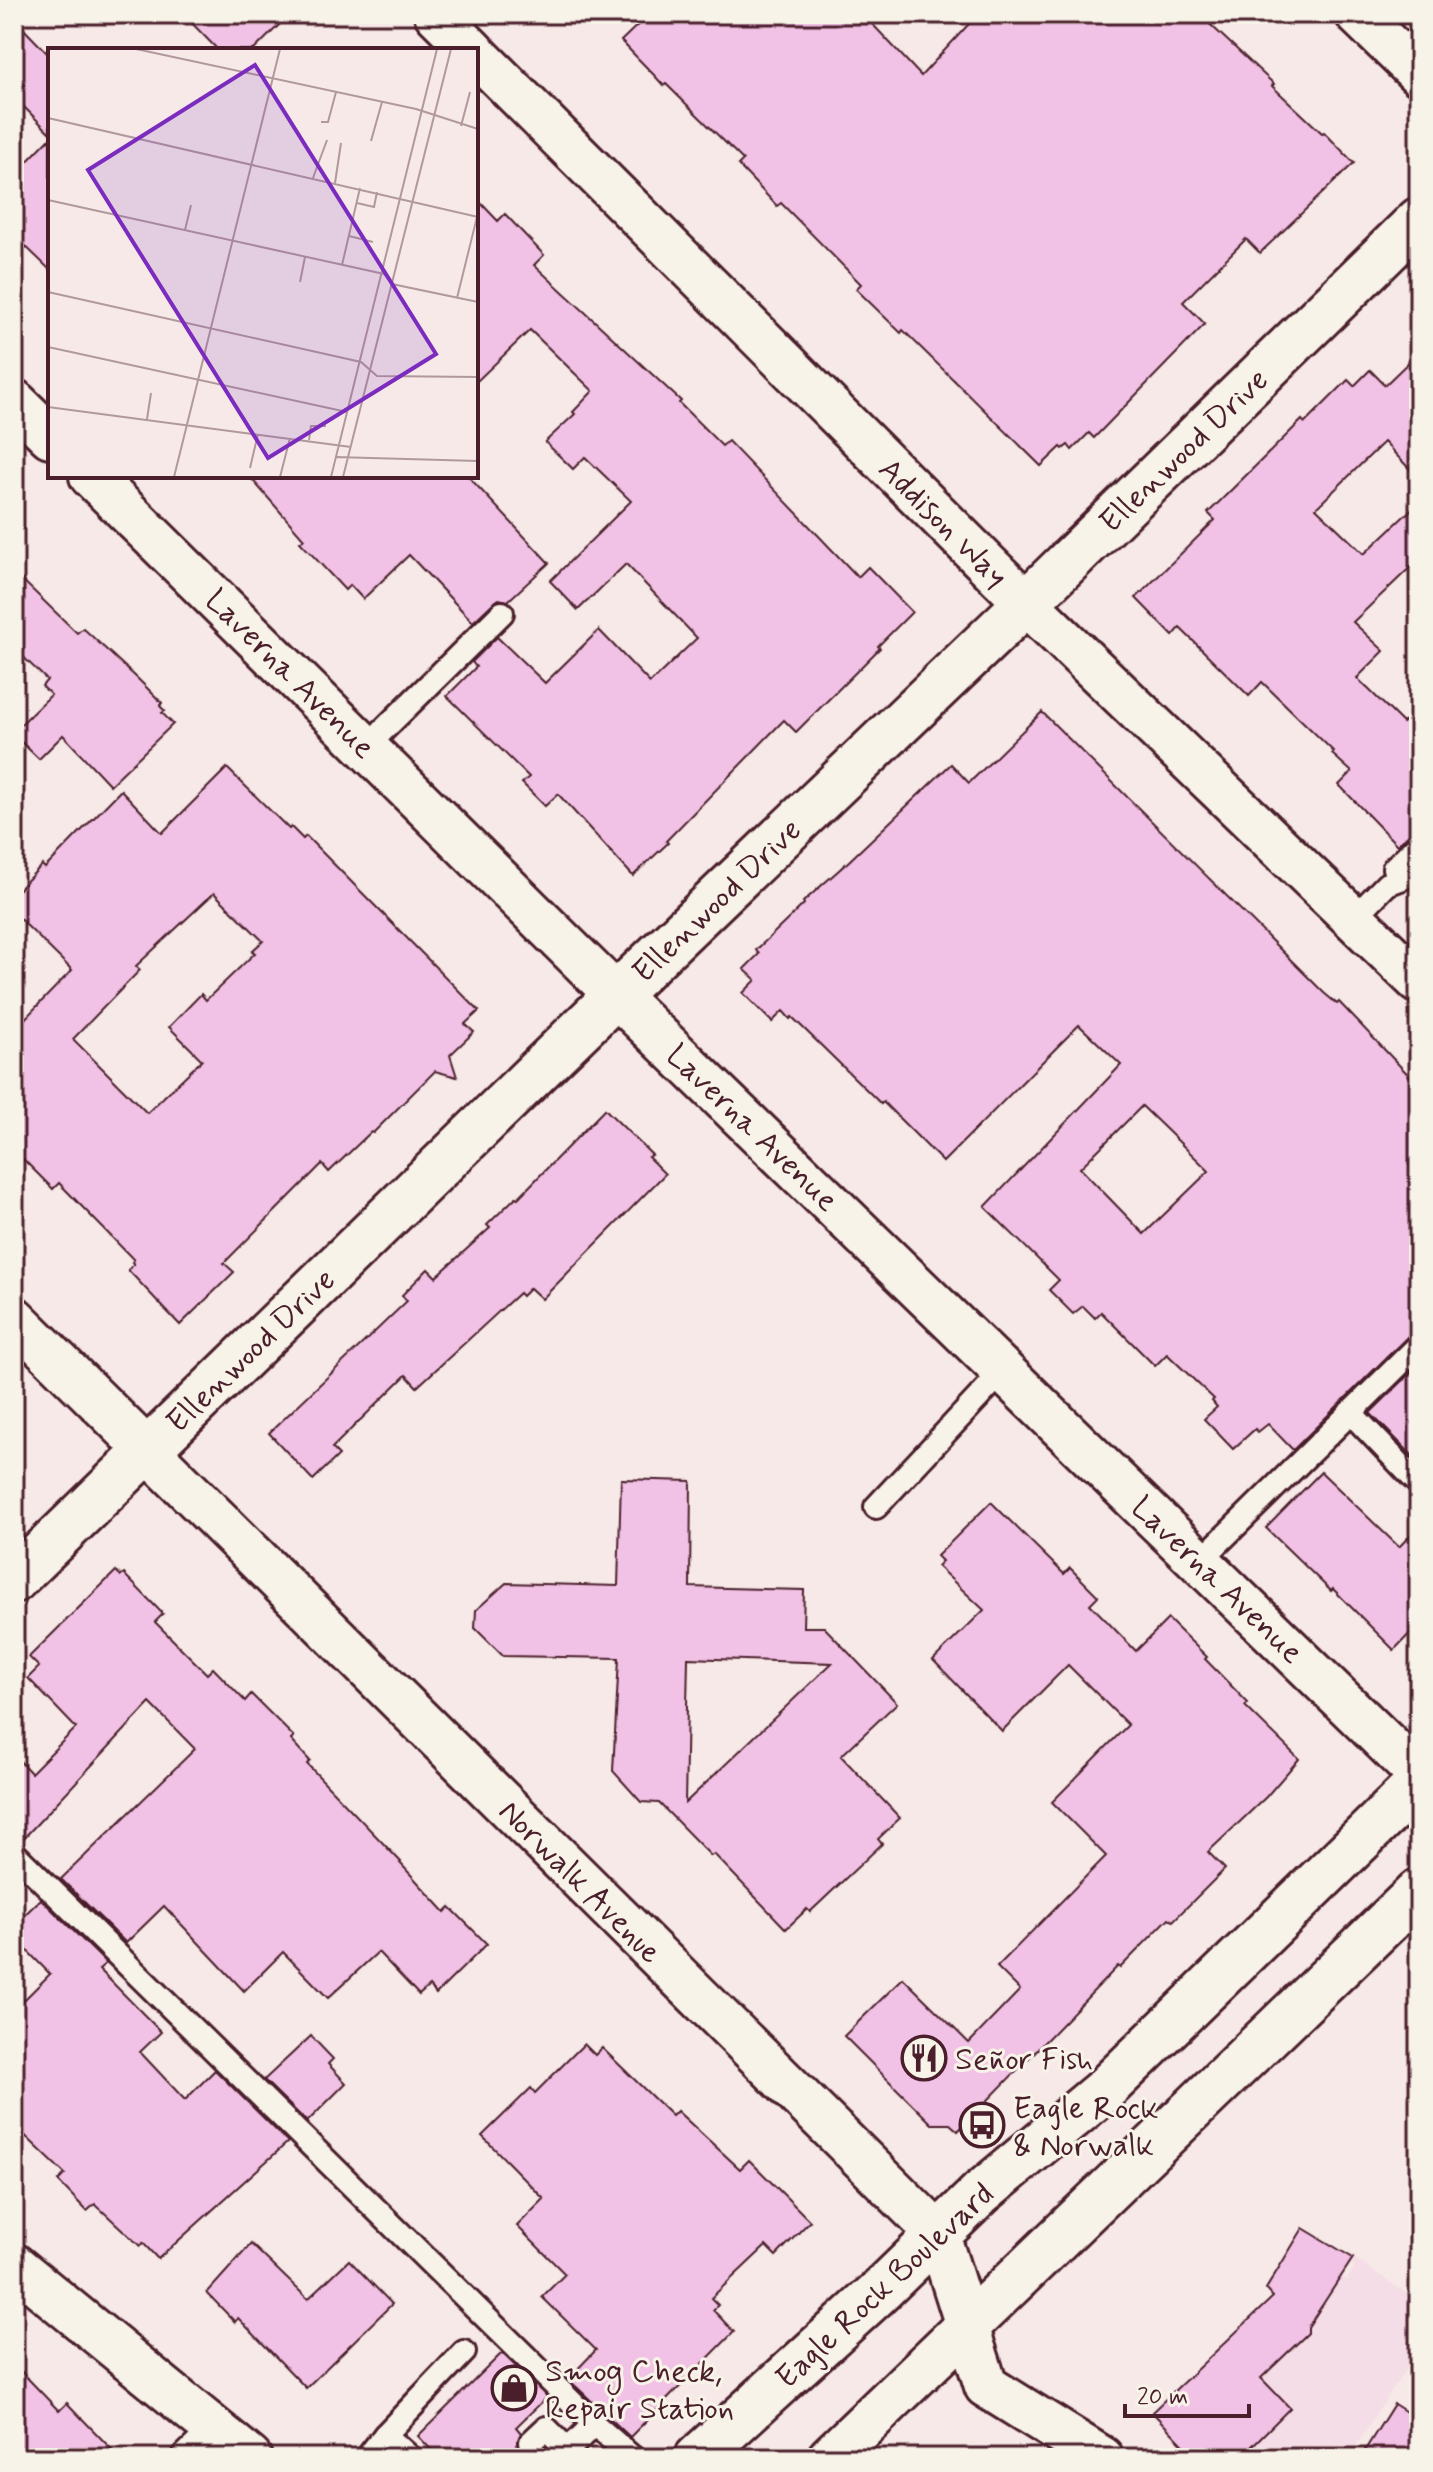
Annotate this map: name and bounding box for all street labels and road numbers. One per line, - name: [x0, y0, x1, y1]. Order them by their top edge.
- street label: Ellenwood Drive: [1091, 360, 1278, 543]
- street label: Addison Way: [869, 449, 1017, 597]
- street label: Laverna Avenue: [195, 580, 384, 769]
- street label: Ellenwood Drive: [624, 810, 811, 993]
- street label: Laverna Avenue: [656, 1035, 847, 1222]
- street label: Ellenwood Drive: [158, 1260, 345, 1443]
- street label: Laverna Avenue: [1121, 1487, 1312, 1674]
- street label: Norwalk Avenue: [489, 1792, 670, 1973]
- street label: Eagle Rock Boulevard: [767, 2174, 1004, 2399]

